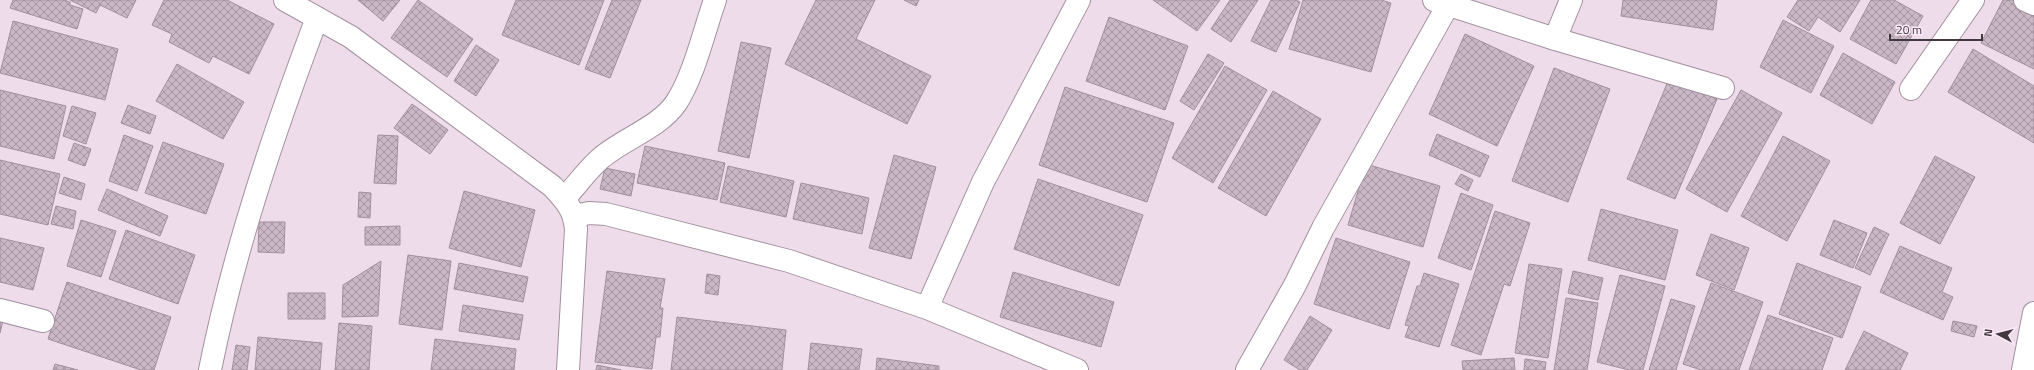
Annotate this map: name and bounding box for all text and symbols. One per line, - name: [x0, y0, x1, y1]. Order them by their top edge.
- scale bar: [1890, 16, 1982, 42]
- text: 20 m: [1896, 20, 1922, 39]
- north arrow: [1978, 314, 2018, 354]
- text: N: [1980, 328, 1996, 338]

